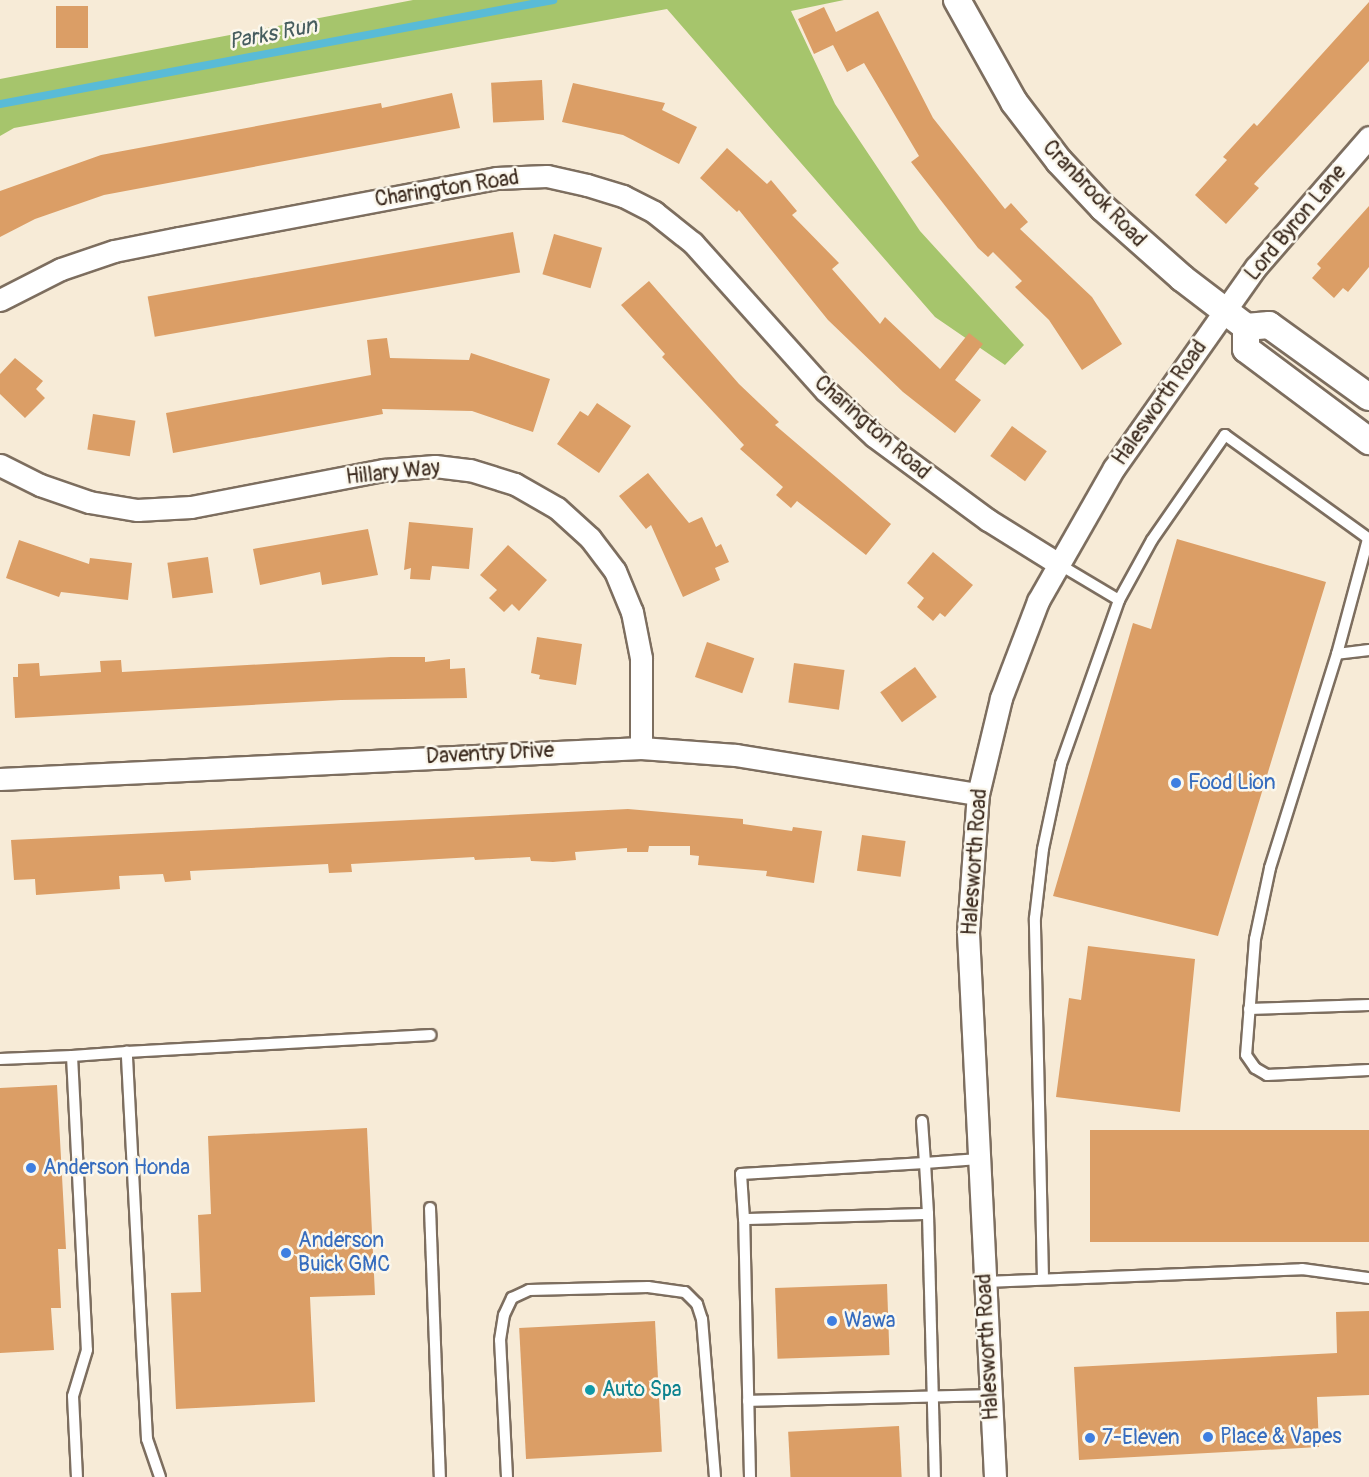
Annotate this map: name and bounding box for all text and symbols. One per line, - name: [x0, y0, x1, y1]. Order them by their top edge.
- water label: Parks Run: [227, 13, 319, 55]
- street label: Cranbrook Road: [1037, 136, 1151, 252]
- street label: Lord Byron Lane: [1240, 160, 1352, 286]
- street label: Charington Road: [373, 165, 521, 213]
- street label: Halesworth Road: [1107, 336, 1213, 470]
- street label: Charington Road: [809, 371, 935, 485]
- street label: Hillary Way: [345, 456, 441, 490]
- street label: Daventry Drive: [425, 738, 555, 770]
- place label: Food Lion: [1188, 770, 1276, 796]
- marker: Food Lion: [1169, 776, 1183, 790]
- street label: Halesworth Road: [957, 788, 993, 936]
- place label: Anderson Honda: [43, 1155, 190, 1181]
- marker: Anderson Honda: [24, 1161, 38, 1175]
- place label: Anderson Buick GMC: [298, 1228, 390, 1278]
- marker: Anderson Buick GMC: [279, 1246, 293, 1260]
- street label: Halesworth Road: [972, 1273, 1004, 1421]
- place label: Wawa: [844, 1308, 896, 1334]
- marker: Wawa: [825, 1314, 839, 1328]
- place label: Auto Spa: [602, 1377, 682, 1403]
- marker: Auto Spa: [583, 1383, 597, 1397]
- place label: Place & Vapes: [1220, 1424, 1342, 1450]
- place label: 7-Eleven: [1102, 1425, 1180, 1451]
- marker: Place & Vapes: [1201, 1430, 1215, 1444]
- marker: 7-Eleven: [1083, 1431, 1097, 1445]

